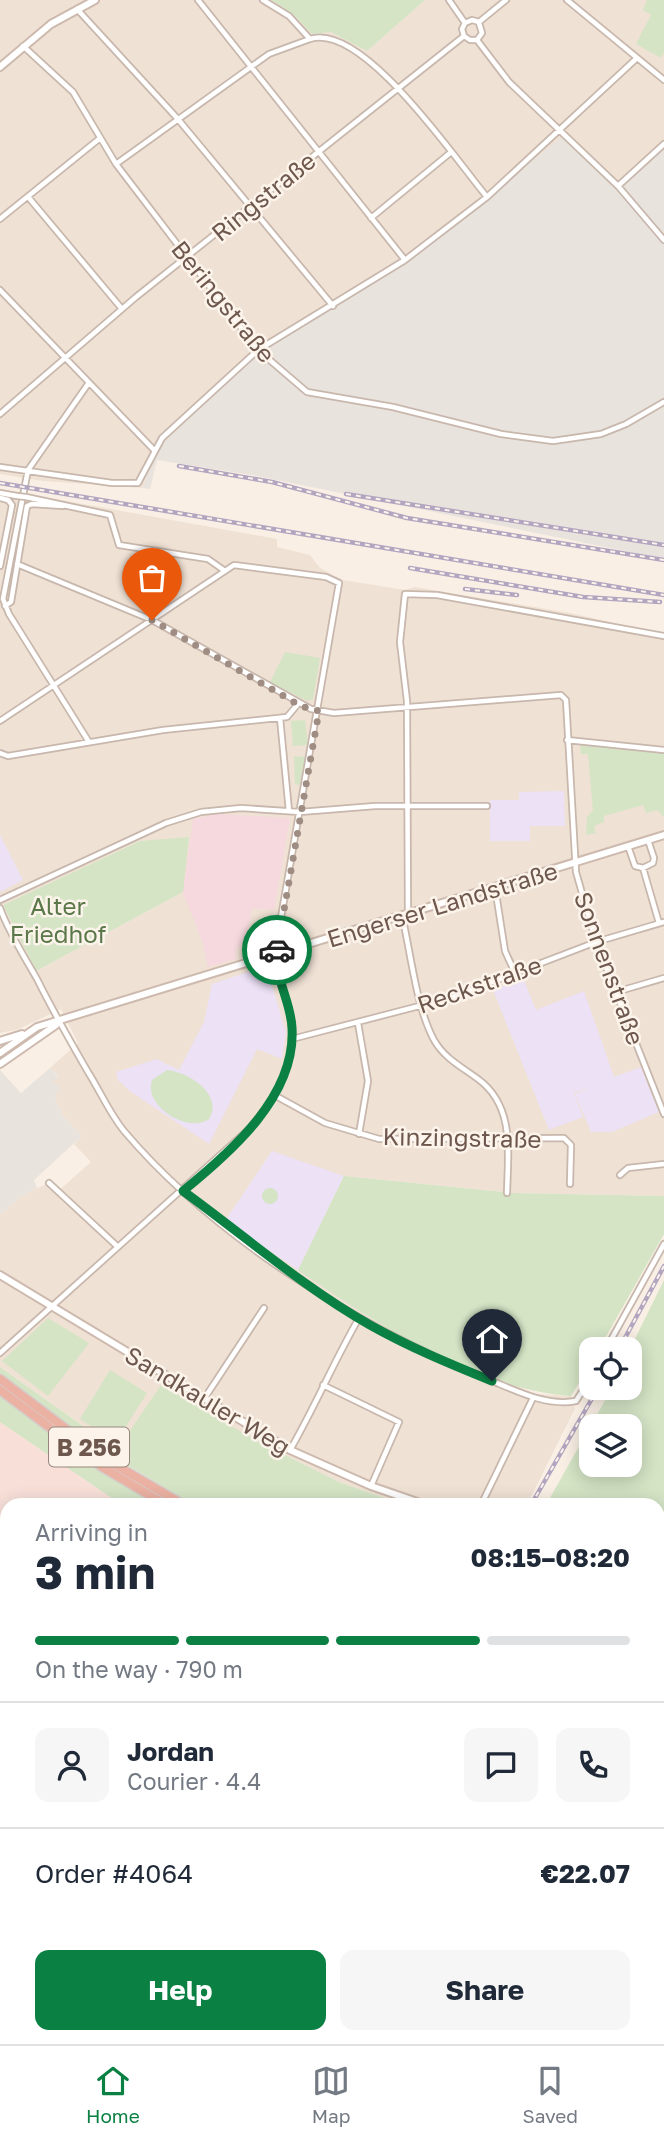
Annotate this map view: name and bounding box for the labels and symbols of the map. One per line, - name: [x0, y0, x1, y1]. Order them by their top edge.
- street label: Ringstraße: [205, 145, 321, 247]
- street label: Beringstraße: [166, 234, 282, 368]
- pin: [122, 548, 182, 620]
- street label: Engerser Landstraße: [323, 855, 561, 953]
- street label: Sonnenstraße: [569, 887, 651, 1049]
- park label: Alter Friedhof: [10, 891, 106, 948]
- courier: [242, 915, 312, 985]
- street label: Reckstraße: [413, 949, 545, 1019]
- street label: Kinzingstraße: [382, 1121, 542, 1153]
- pin: [462, 1309, 522, 1381]
- street label: Sandkauler Weg: [120, 1339, 296, 1461]
- road number: B 256: [49, 1428, 129, 1466]

